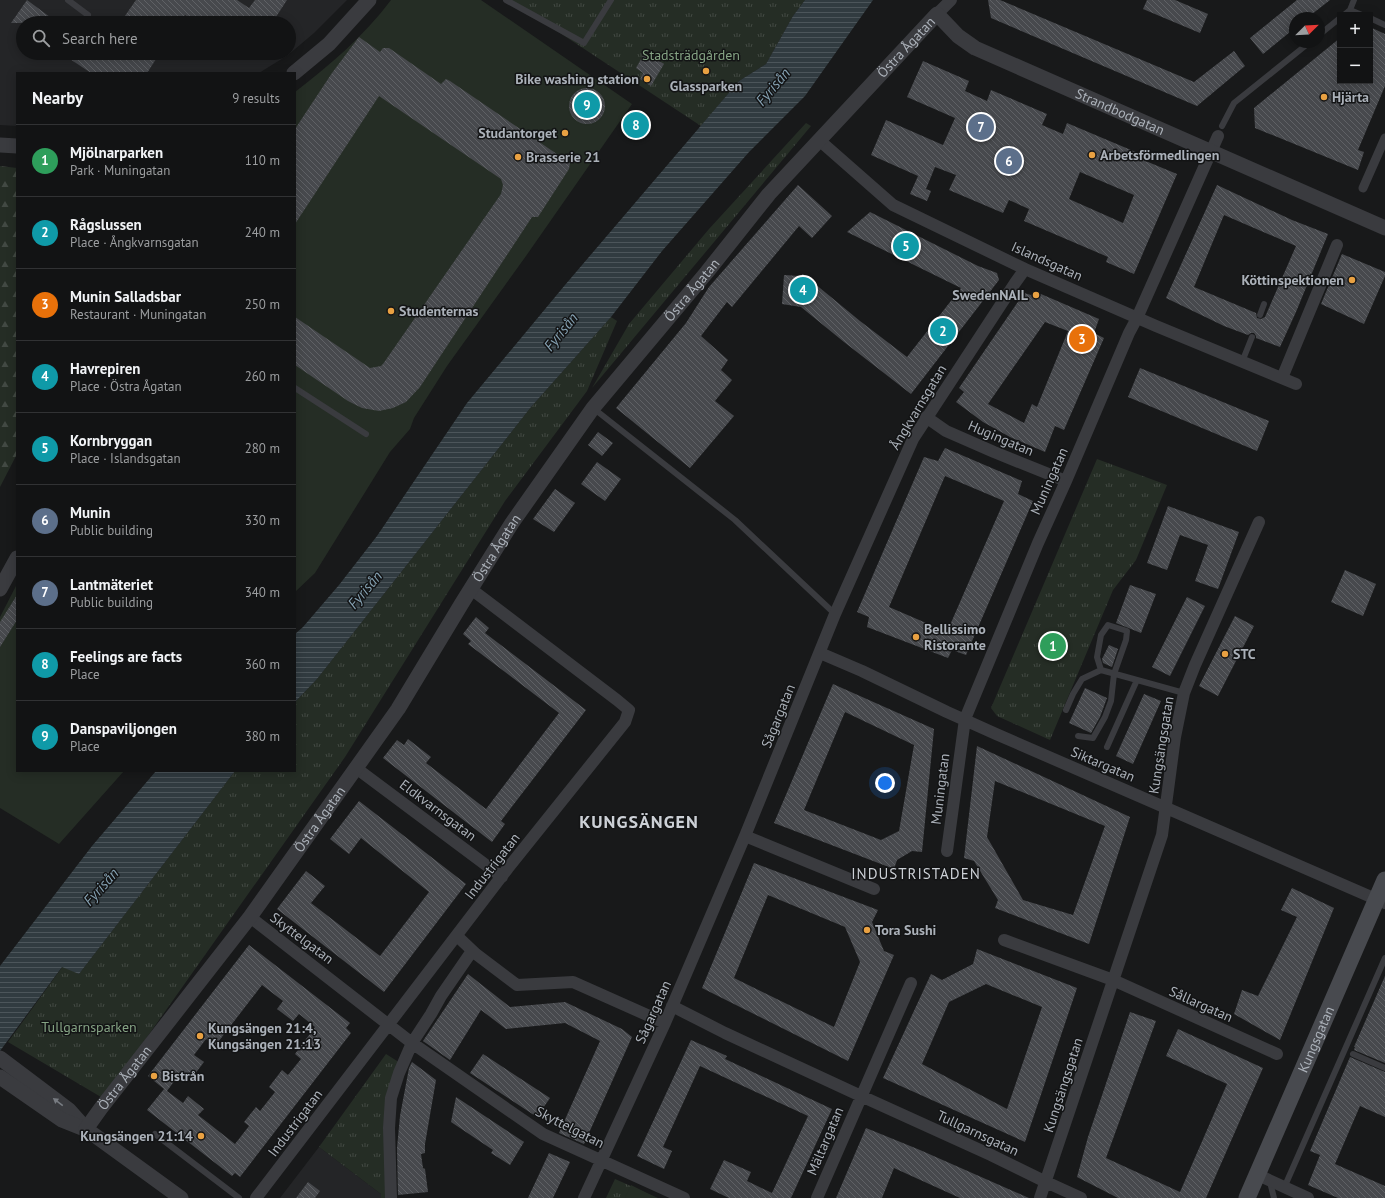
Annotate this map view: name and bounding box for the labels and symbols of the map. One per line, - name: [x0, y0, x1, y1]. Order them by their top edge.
- north arrow: [1289, 12, 1325, 48]
- street label: Östra Ågatan: [873, 13, 939, 82]
- park label: Stadsträdgården: [642, 46, 740, 64]
- water label: Fyrisån: [751, 64, 794, 110]
- marker: Glassparken: [701, 66, 711, 76]
- place label: Bike washing station: [515, 70, 639, 88]
- marker: Bike washing station: [642, 74, 652, 84]
- place label: Glassparken: [670, 77, 742, 95]
- street label: Strandbodgatan: [1073, 84, 1167, 139]
- place label: Hjärta: [1332, 88, 1369, 106]
- pin: 9: [574, 90, 600, 120]
- marker: Hjärta: [1319, 92, 1329, 102]
- pin: 8: [623, 110, 649, 140]
- pin: 7: [968, 112, 994, 142]
- place label: Studantorget: [478, 124, 557, 142]
- marker: Studantorget: [560, 128, 570, 138]
- pin: 6: [996, 146, 1022, 176]
- place label: Arbetsförmedlingen: [1100, 146, 1219, 164]
- place label: Brasserie 21: [526, 148, 600, 166]
- marker: Arbetsförmedlingen: [1087, 150, 1097, 160]
- marker: Brasserie 21: [513, 152, 523, 162]
- pin: 5: [893, 231, 919, 261]
- street label: Islandsgatan: [1009, 237, 1085, 285]
- street label: Östra Ågatan: [660, 255, 723, 325]
- place label: Köttinspektionen: [1241, 271, 1344, 289]
- pin: 4: [790, 275, 816, 305]
- marker: Köttinspektionen: [1347, 275, 1357, 285]
- place label: SwedenNAIL: [952, 286, 1029, 304]
- marker: SwedenNAIL: [1031, 290, 1041, 300]
- place label: Studenternas: [399, 302, 479, 320]
- marker: Studenternas: [386, 306, 396, 316]
- water label: Fyrisån: [539, 309, 582, 355]
- pin: 2: [930, 316, 956, 346]
- pin: 3: [1069, 324, 1095, 354]
- street label: Ångkvarnsgatan: [886, 361, 950, 453]
- street label: Hugingatan: [965, 416, 1037, 460]
- street label: Muningatan: [1026, 445, 1072, 517]
- street label: Östra Ågatan: [468, 510, 525, 585]
- water label: Fyrisån: [343, 567, 386, 613]
- place label: Bellissimo Ristorante: [924, 620, 986, 654]
- pin: 1: [1040, 631, 1066, 661]
- marker: Bellissimo Ristorante: [911, 632, 921, 642]
- place label: STC: [1233, 645, 1256, 663]
- marker: STC: [1220, 649, 1230, 659]
- street label: Sågargatan: [757, 681, 799, 751]
- street label: Kungsängsgatan: [1144, 695, 1178, 795]
- street label: Siktargatan: [1068, 742, 1138, 786]
- street label: Muningatan: [927, 752, 953, 826]
- your location: [875, 773, 895, 793]
- street label: Eldkvarnsgatan: [396, 775, 480, 845]
- street label: Östra Ågatan: [290, 783, 349, 856]
- district label: KUNGSÄNGEN: [579, 810, 699, 833]
- street label: Industrigatan: [460, 829, 524, 903]
- water label: Fyrisån: [79, 864, 122, 909]
- district label: INDUSTRISTADEN: [851, 864, 981, 883]
- street label: Skyttelgatan: [267, 908, 337, 968]
- place label: Tora Sushi: [875, 921, 937, 939]
- marker: Tora Sushi: [862, 925, 872, 935]
- street label: Sågargatan: [631, 978, 675, 1046]
- street label: Sållargatan: [1166, 982, 1236, 1026]
- street label: Kungsgatan: [1294, 1003, 1338, 1075]
- park label: Tullgarnsparken: [41, 1018, 137, 1036]
- place label: Kungsängen 21:4, Kungsängen 21:13: [208, 1019, 321, 1053]
- marker: Kungsängen 21:4, Kungsängen 21:13: [195, 1031, 205, 1041]
- street label: Kungsängsgatan: [1039, 1035, 1087, 1135]
- street label: Östra Ågatan: [94, 1042, 155, 1114]
- place label: Bistrån: [162, 1067, 204, 1085]
- marker: Bistrån: [149, 1071, 159, 1081]
- street label: Industrigatan: [264, 1086, 326, 1160]
- one-way arrow: [53, 1098, 64, 1107]
- street label: Skyttelgatan: [533, 1102, 607, 1152]
- street label: Mältargatan: [803, 1104, 847, 1178]
- street label: Tullgarnsgatan: [934, 1106, 1022, 1160]
- place label: Kungsängen 21:14: [80, 1127, 193, 1145]
- marker: Kungsängen 21:14: [196, 1131, 206, 1141]

